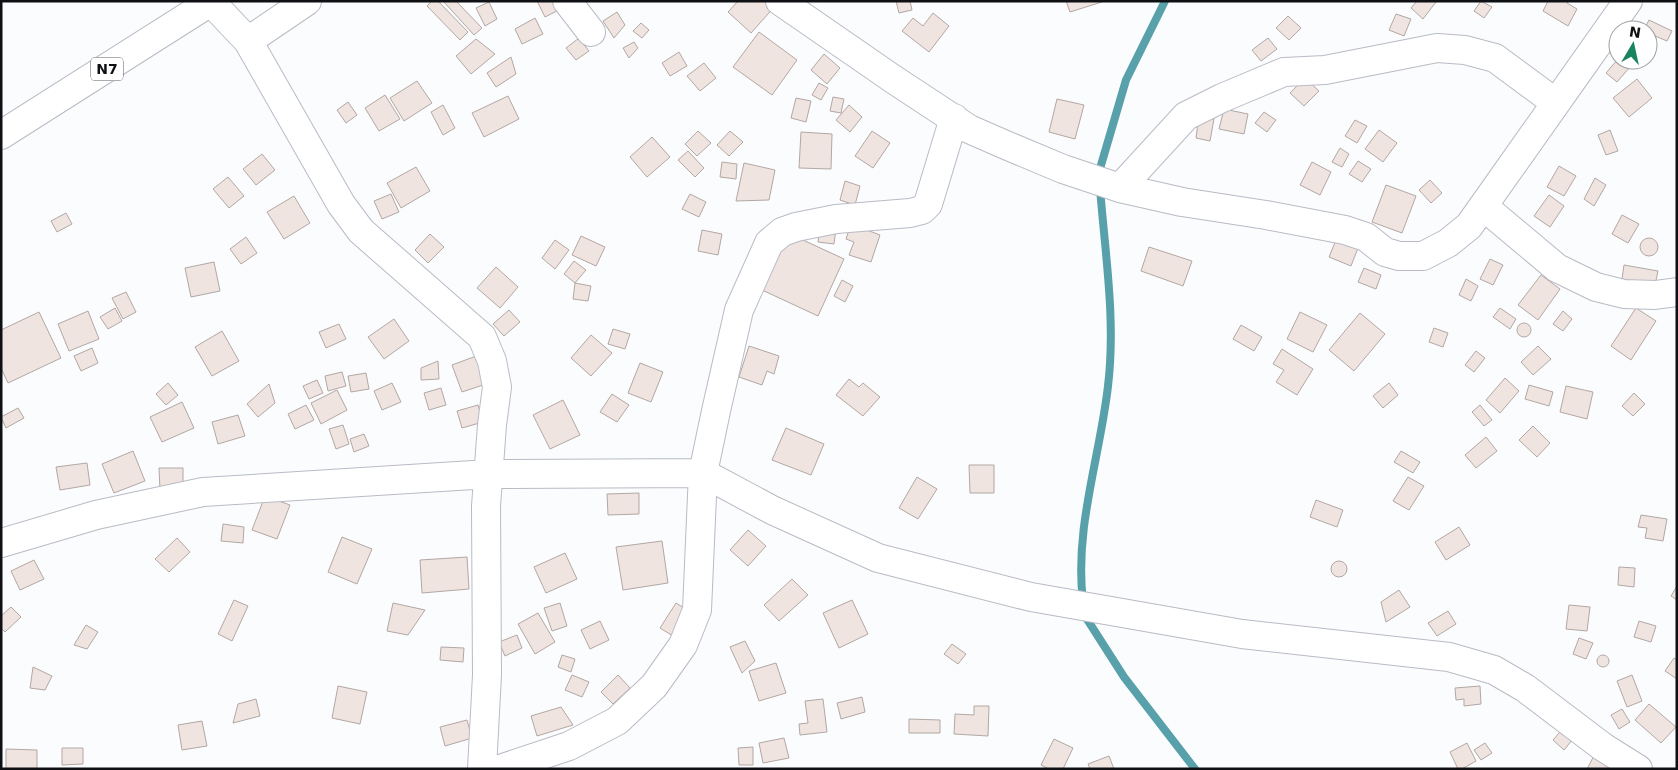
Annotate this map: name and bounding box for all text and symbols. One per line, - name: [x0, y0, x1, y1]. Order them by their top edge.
- north arrow: [1608, 20, 1658, 70]
- text: N: [1628, 23, 1642, 41]
- road number: N7: [91, 58, 123, 80]

